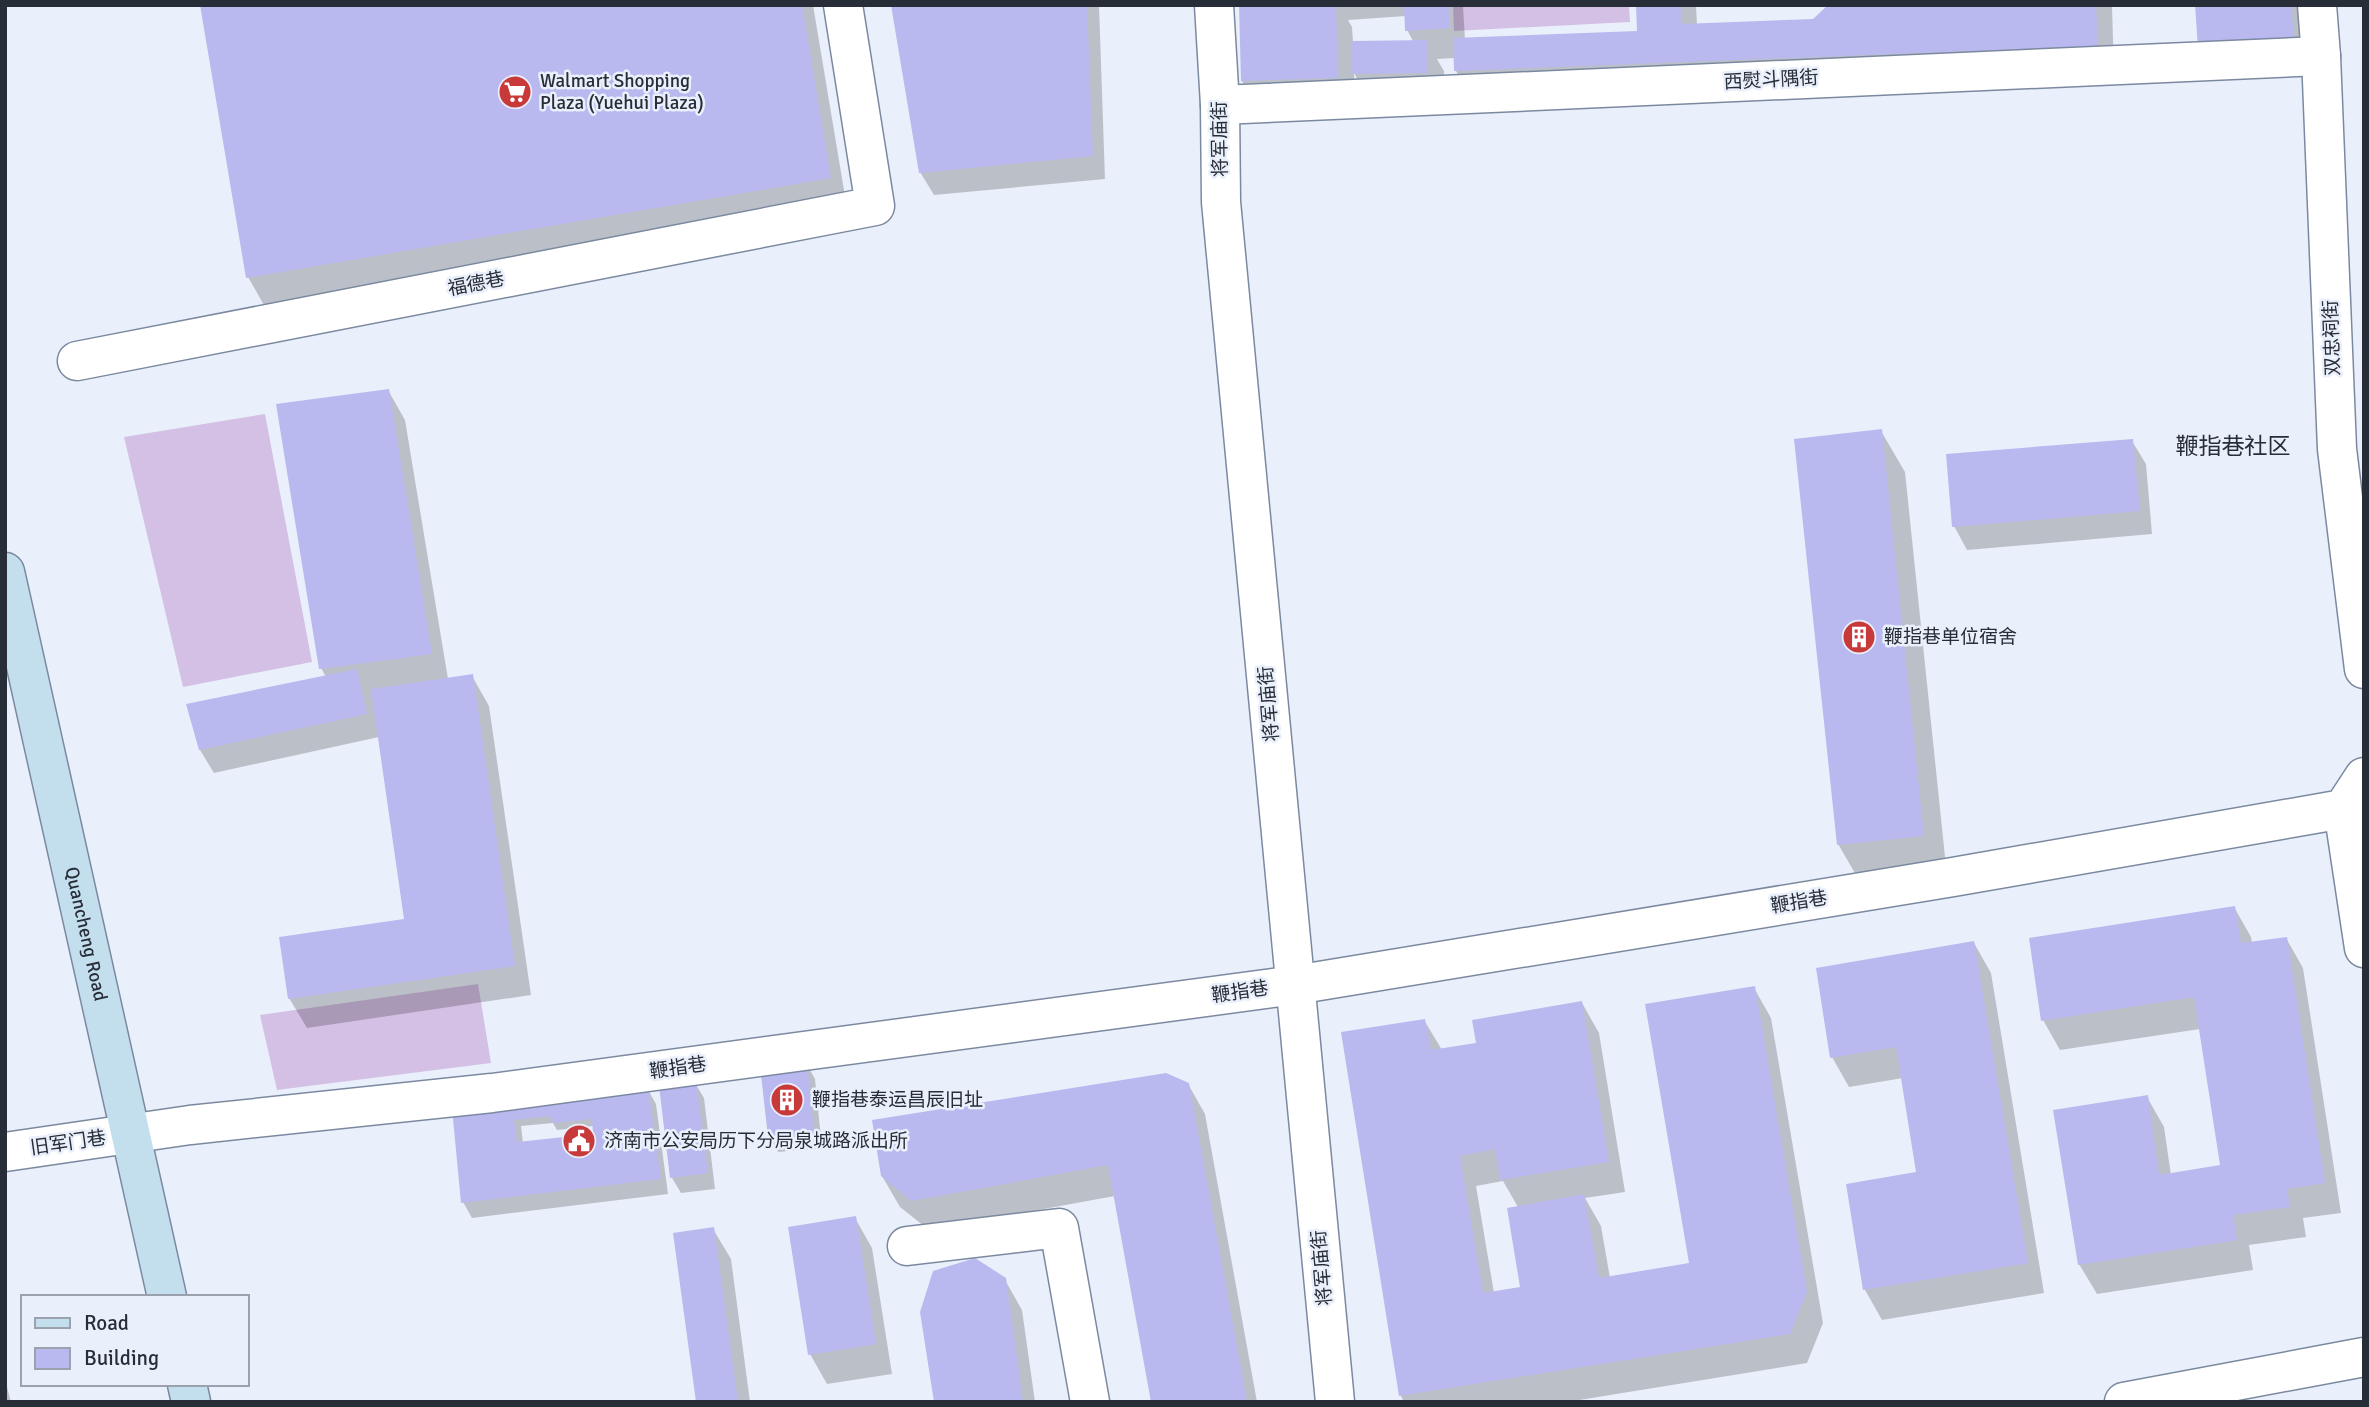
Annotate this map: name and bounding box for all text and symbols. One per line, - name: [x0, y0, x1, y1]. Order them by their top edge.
- street label: 西熨斗隅街: [1723, 66, 1819, 94]
- place label: Walmart Shopping Plaza (Yuehui Plaza): [540, 69, 704, 115]
- supermarket icon: Walmart Shopping Plaza (Yuehui Plaza): [496, 73, 534, 111]
- street label: 将军庙街: [1207, 101, 1233, 177]
- street label: 福德巷: [446, 267, 506, 301]
- street label: 双忠祠街: [2319, 300, 2345, 376]
- district label: 鞭指巷社区: [2176, 432, 2291, 461]
- building icon: 鞭指巷单位宿舍: [1840, 618, 1878, 656]
- place label: 鞭指巷单位宿舍: [1884, 625, 2017, 649]
- street label: 将军庙街: [1254, 665, 1284, 743]
- street label: Quancheng Road: [59, 865, 113, 1004]
- street label: 鞭指巷: [1769, 886, 1829, 918]
- street label: 鞭指巷: [1210, 976, 1270, 1008]
- street label: 鞭指巷: [648, 1052, 708, 1084]
- building icon: 鞭指巷泰运昌辰旧址: [768, 1081, 806, 1119]
- place label: 鞭指巷泰运昌辰旧址: [812, 1088, 983, 1112]
- public building icon: 济南市公安局历下分局泉城路派出所: [560, 1122, 598, 1160]
- street label: 旧军门巷: [29, 1126, 107, 1160]
- place label: 济南市公安局历下分局泉城路派出所: [604, 1129, 908, 1153]
- street label: 将军庙街: [1307, 1229, 1337, 1307]
- legend: [21, 1295, 248, 1386]
- text: Road: [84, 1310, 129, 1336]
- text: Building: [84, 1345, 159, 1371]

